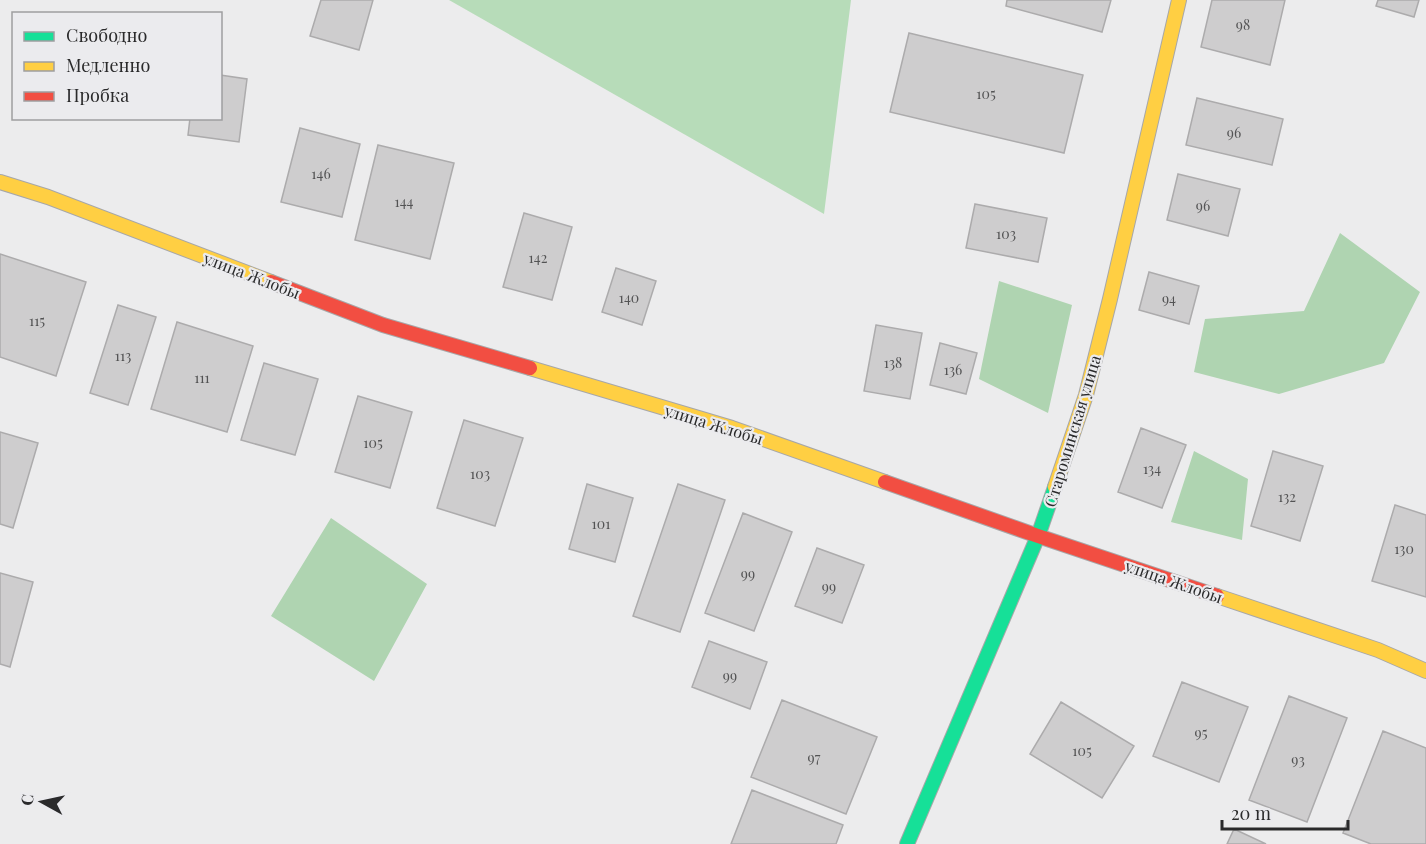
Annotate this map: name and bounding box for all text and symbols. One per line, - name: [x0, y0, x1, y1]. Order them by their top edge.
- legend: [12, 12, 222, 120]
- house number: 98: [1236, 15, 1250, 34]
- text: Свободно: [66, 23, 147, 47]
- text: Медленно: [66, 53, 151, 77]
- text: Пробка: [66, 83, 129, 107]
- house number: 105: [976, 84, 996, 103]
- house number: 96: [1227, 123, 1241, 142]
- house number: 146: [311, 164, 331, 183]
- house number: 144: [394, 192, 414, 211]
- house number: 96: [1196, 196, 1210, 215]
- house number: 103: [996, 224, 1016, 243]
- street label: улица Жлобы: [200, 247, 303, 303]
- house number: 142: [529, 248, 548, 267]
- house number: 140: [619, 288, 639, 307]
- house number: 94: [1162, 289, 1176, 308]
- house number: 115: [29, 311, 45, 330]
- house number: 113: [115, 346, 131, 365]
- street label: Староминская улица: [1039, 352, 1105, 509]
- house number: 138: [884, 353, 902, 372]
- house number: 136: [944, 360, 962, 379]
- house number: 111: [194, 368, 210, 387]
- street label: улица Жлобы: [661, 399, 766, 449]
- house number: 105: [363, 433, 383, 452]
- house number: 134: [1143, 459, 1161, 478]
- house number: 103: [470, 464, 490, 483]
- house number: 132: [1278, 487, 1296, 506]
- house number: 101: [592, 514, 610, 533]
- house number: 130: [1394, 539, 1414, 558]
- street label: улица Жлобы: [1122, 554, 1226, 607]
- house number: 99: [741, 564, 755, 583]
- house number: 99: [822, 577, 836, 596]
- house number: 99: [723, 666, 737, 685]
- house number: 95: [1195, 723, 1208, 742]
- house number: 105: [1072, 741, 1092, 760]
- house number: 97: [808, 748, 821, 767]
- house number: 93: [1291, 750, 1305, 769]
- north arrow: [12, 772, 72, 832]
- text: С: [15, 793, 38, 807]
- scale bar: [1222, 793, 1348, 831]
- text: 20 m: [1231, 801, 1271, 825]

